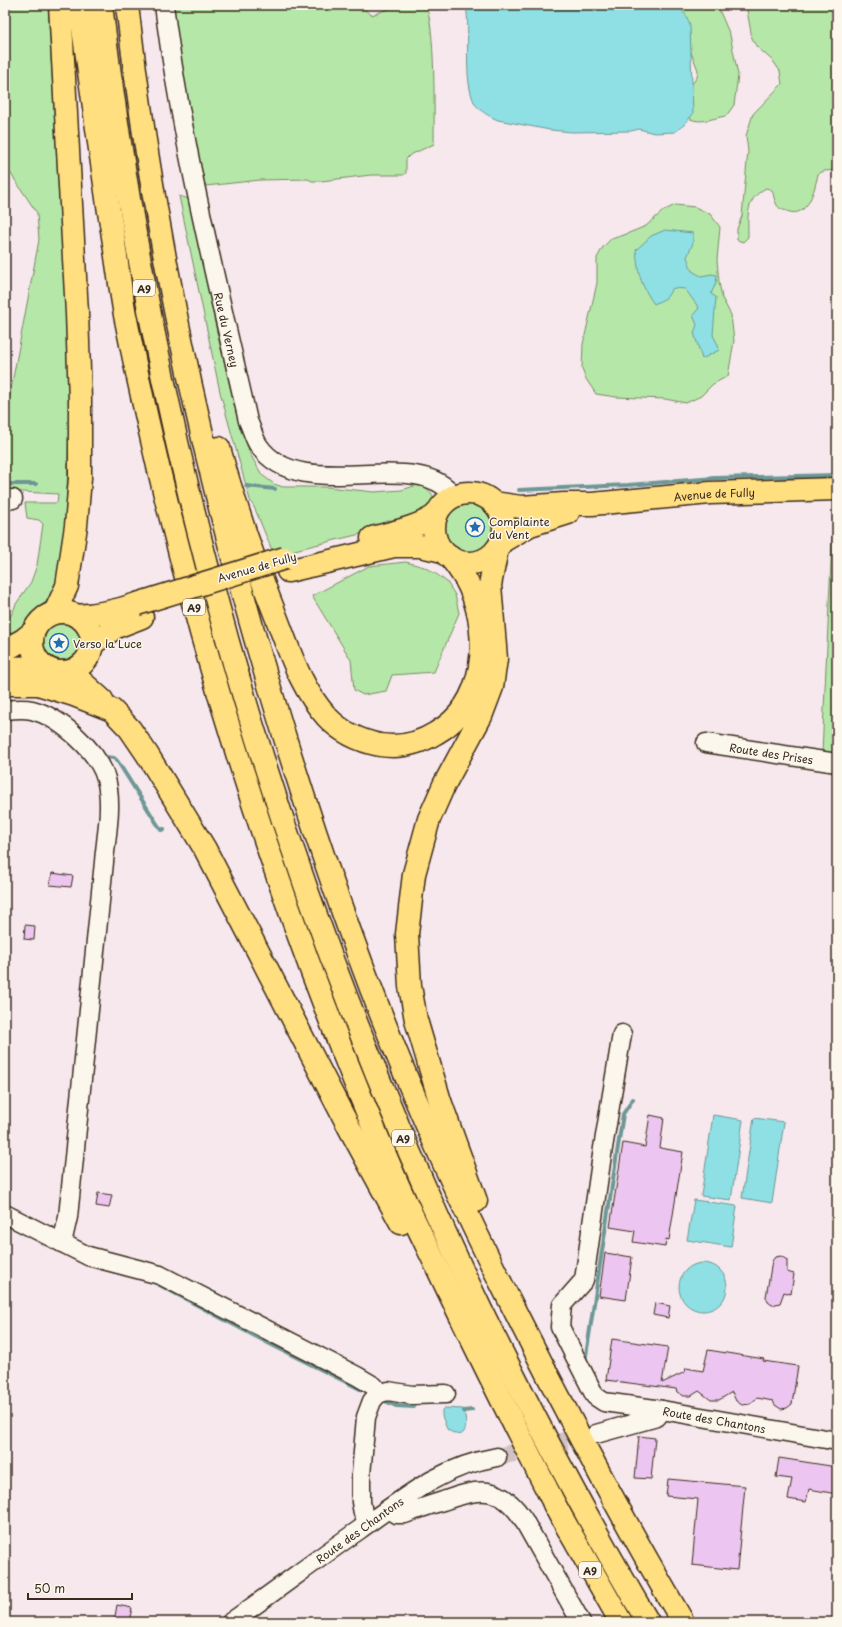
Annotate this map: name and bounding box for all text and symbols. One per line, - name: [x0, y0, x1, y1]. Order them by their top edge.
- road number: A9: [133, 280, 155, 296]
- street label: Rue du Verney: [210, 291, 244, 369]
- street label: Avenue de Fully: [673, 483, 755, 505]
- place label: Complainte du Vent: [489, 513, 550, 543]
- place icon: Complainte du Vent: [464, 516, 486, 538]
- street label: Avenue de Fully: [215, 548, 299, 586]
- road number: A9: [183, 599, 205, 615]
- place icon: Verso la Luce: [48, 632, 70, 654]
- place label: Verso la Luce: [73, 635, 142, 652]
- street label: Route des Prises: [728, 738, 814, 768]
- road number: A9: [392, 1130, 414, 1146]
- street label: Route des Chantons: [661, 1402, 767, 1437]
- street label: Route des Chantons: [312, 1492, 407, 1567]
- road number: A9: [579, 1562, 601, 1578]
- scale bar: [28, 1575, 132, 1601]
- text: 50 m: [34, 1579, 65, 1597]

